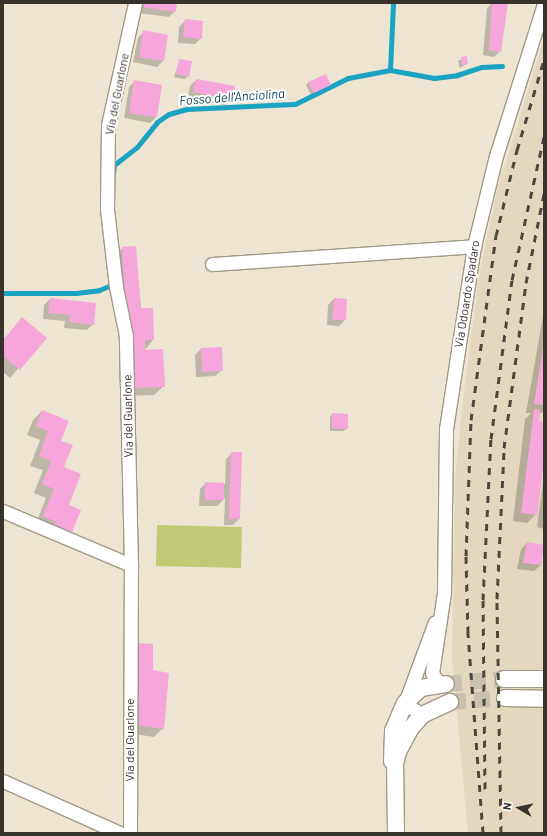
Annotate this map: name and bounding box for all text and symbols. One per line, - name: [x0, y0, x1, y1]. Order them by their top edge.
- street label: Via del Guarlone: [102, 52, 132, 136]
- water label: Fosso dell'Anciolina: [179, 86, 285, 108]
- street label: Via Odoardo Spadaro: [451, 239, 483, 349]
- street label: Via del Guarlone: [120, 374, 136, 458]
- street label: Via del Guarlone: [123, 698, 137, 782]
- north arrow: [499, 788, 539, 828]
- text: N: [500, 801, 514, 811]

